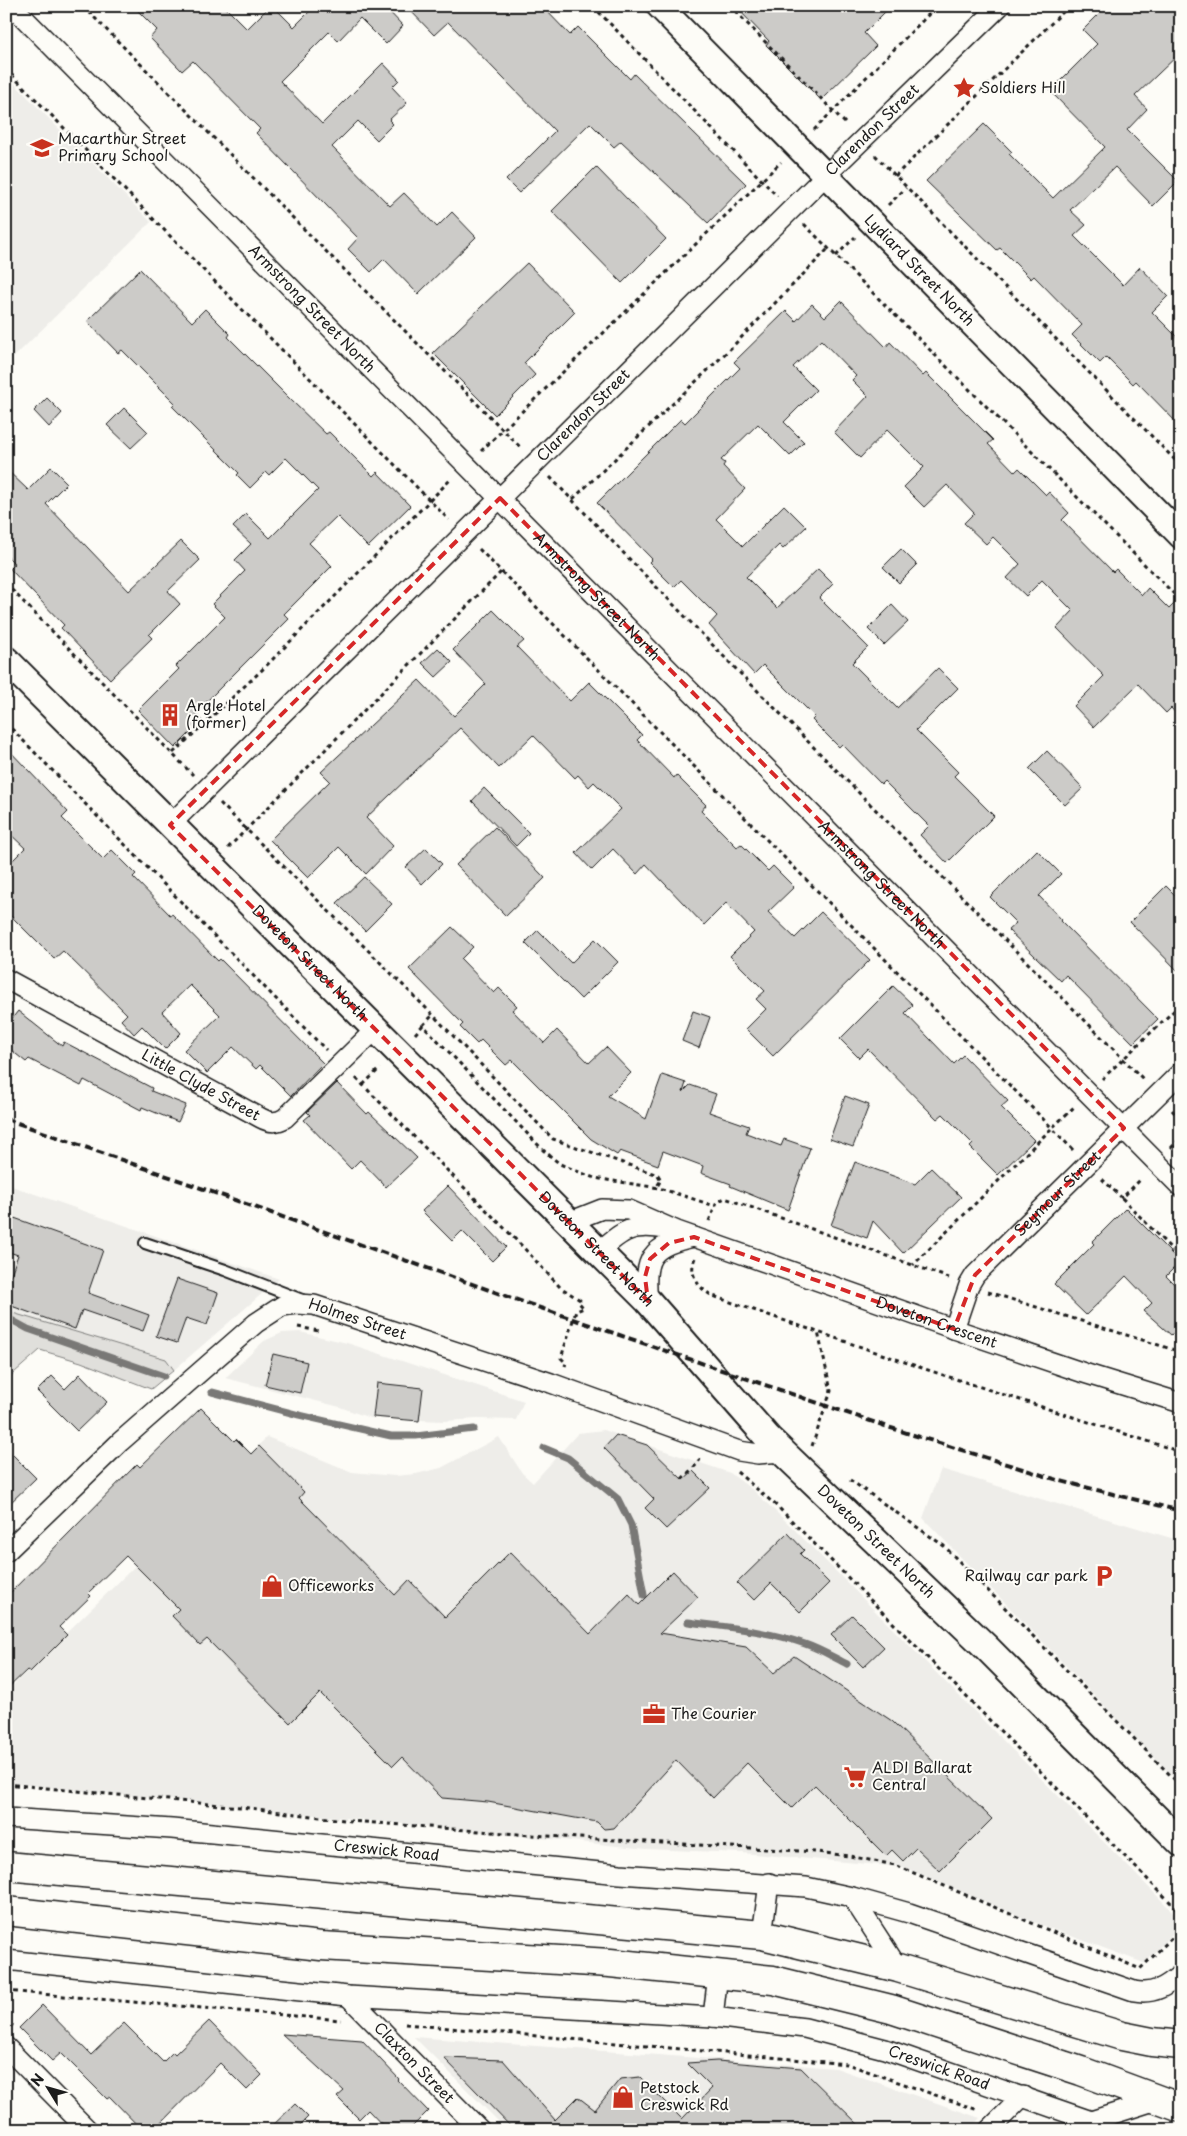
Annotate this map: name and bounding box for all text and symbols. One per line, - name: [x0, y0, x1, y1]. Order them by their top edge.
- place icon: Soldiers Hill: [951, 75, 977, 101]
- place label: Soldiers Hill: [981, 75, 1066, 98]
- street label: Clarendon Street: [819, 78, 924, 180]
- place label: Macarthur Street Primary School: [58, 126, 186, 166]
- school or university icon: Macarthur Street Primary School: [29, 135, 55, 161]
- street label: Lydiard Street North: [860, 208, 981, 330]
- street label: Armstrong Street North: [244, 238, 382, 377]
- street label: Clarendon Street: [530, 363, 634, 466]
- street label: Armstrong Street North: [529, 526, 666, 665]
- place label: Argle Hotel (former): [186, 693, 266, 733]
- building icon: Argle Hotel (former): [157, 702, 183, 728]
- street label: Armstrong Street North: [814, 814, 951, 953]
- street label: Doveton Street North: [247, 899, 374, 1025]
- street label: Little Clyde Street: [138, 1042, 265, 1126]
- street label: Seymour Street: [1008, 1144, 1105, 1241]
- street label: Doveton Street North: [534, 1185, 661, 1311]
- street label: Doveton Crescent: [873, 1289, 1001, 1353]
- street label: Holmes Street: [306, 1291, 410, 1345]
- street label: Doveton Street North: [813, 1478, 941, 1603]
- place label: Railway car park: [965, 1563, 1088, 1586]
- parking icon: Railway car park: [1091, 1563, 1117, 1589]
- shop icon: Officeworks: [259, 1573, 285, 1599]
- place label: Officeworks: [288, 1573, 374, 1596]
- office icon: The Courier: [641, 1701, 667, 1727]
- place label: The Courier: [671, 1701, 756, 1724]
- place label: ALDI Ballarat Central: [872, 1755, 972, 1795]
- supermarket icon: ALDI Ballarat Central: [842, 1764, 868, 1790]
- street label: Creswick Road: [333, 1832, 441, 1866]
- street label: Claxton Street: [369, 2016, 461, 2108]
- street label: Creswick Road: [886, 2038, 993, 2095]
- north arrow: [22, 2064, 72, 2114]
- text: N: [25, 2069, 49, 2091]
- place label: Petstock Creswick Rd: [640, 2075, 729, 2115]
- shop icon: Petstock Creswick Rd: [610, 2084, 636, 2110]

